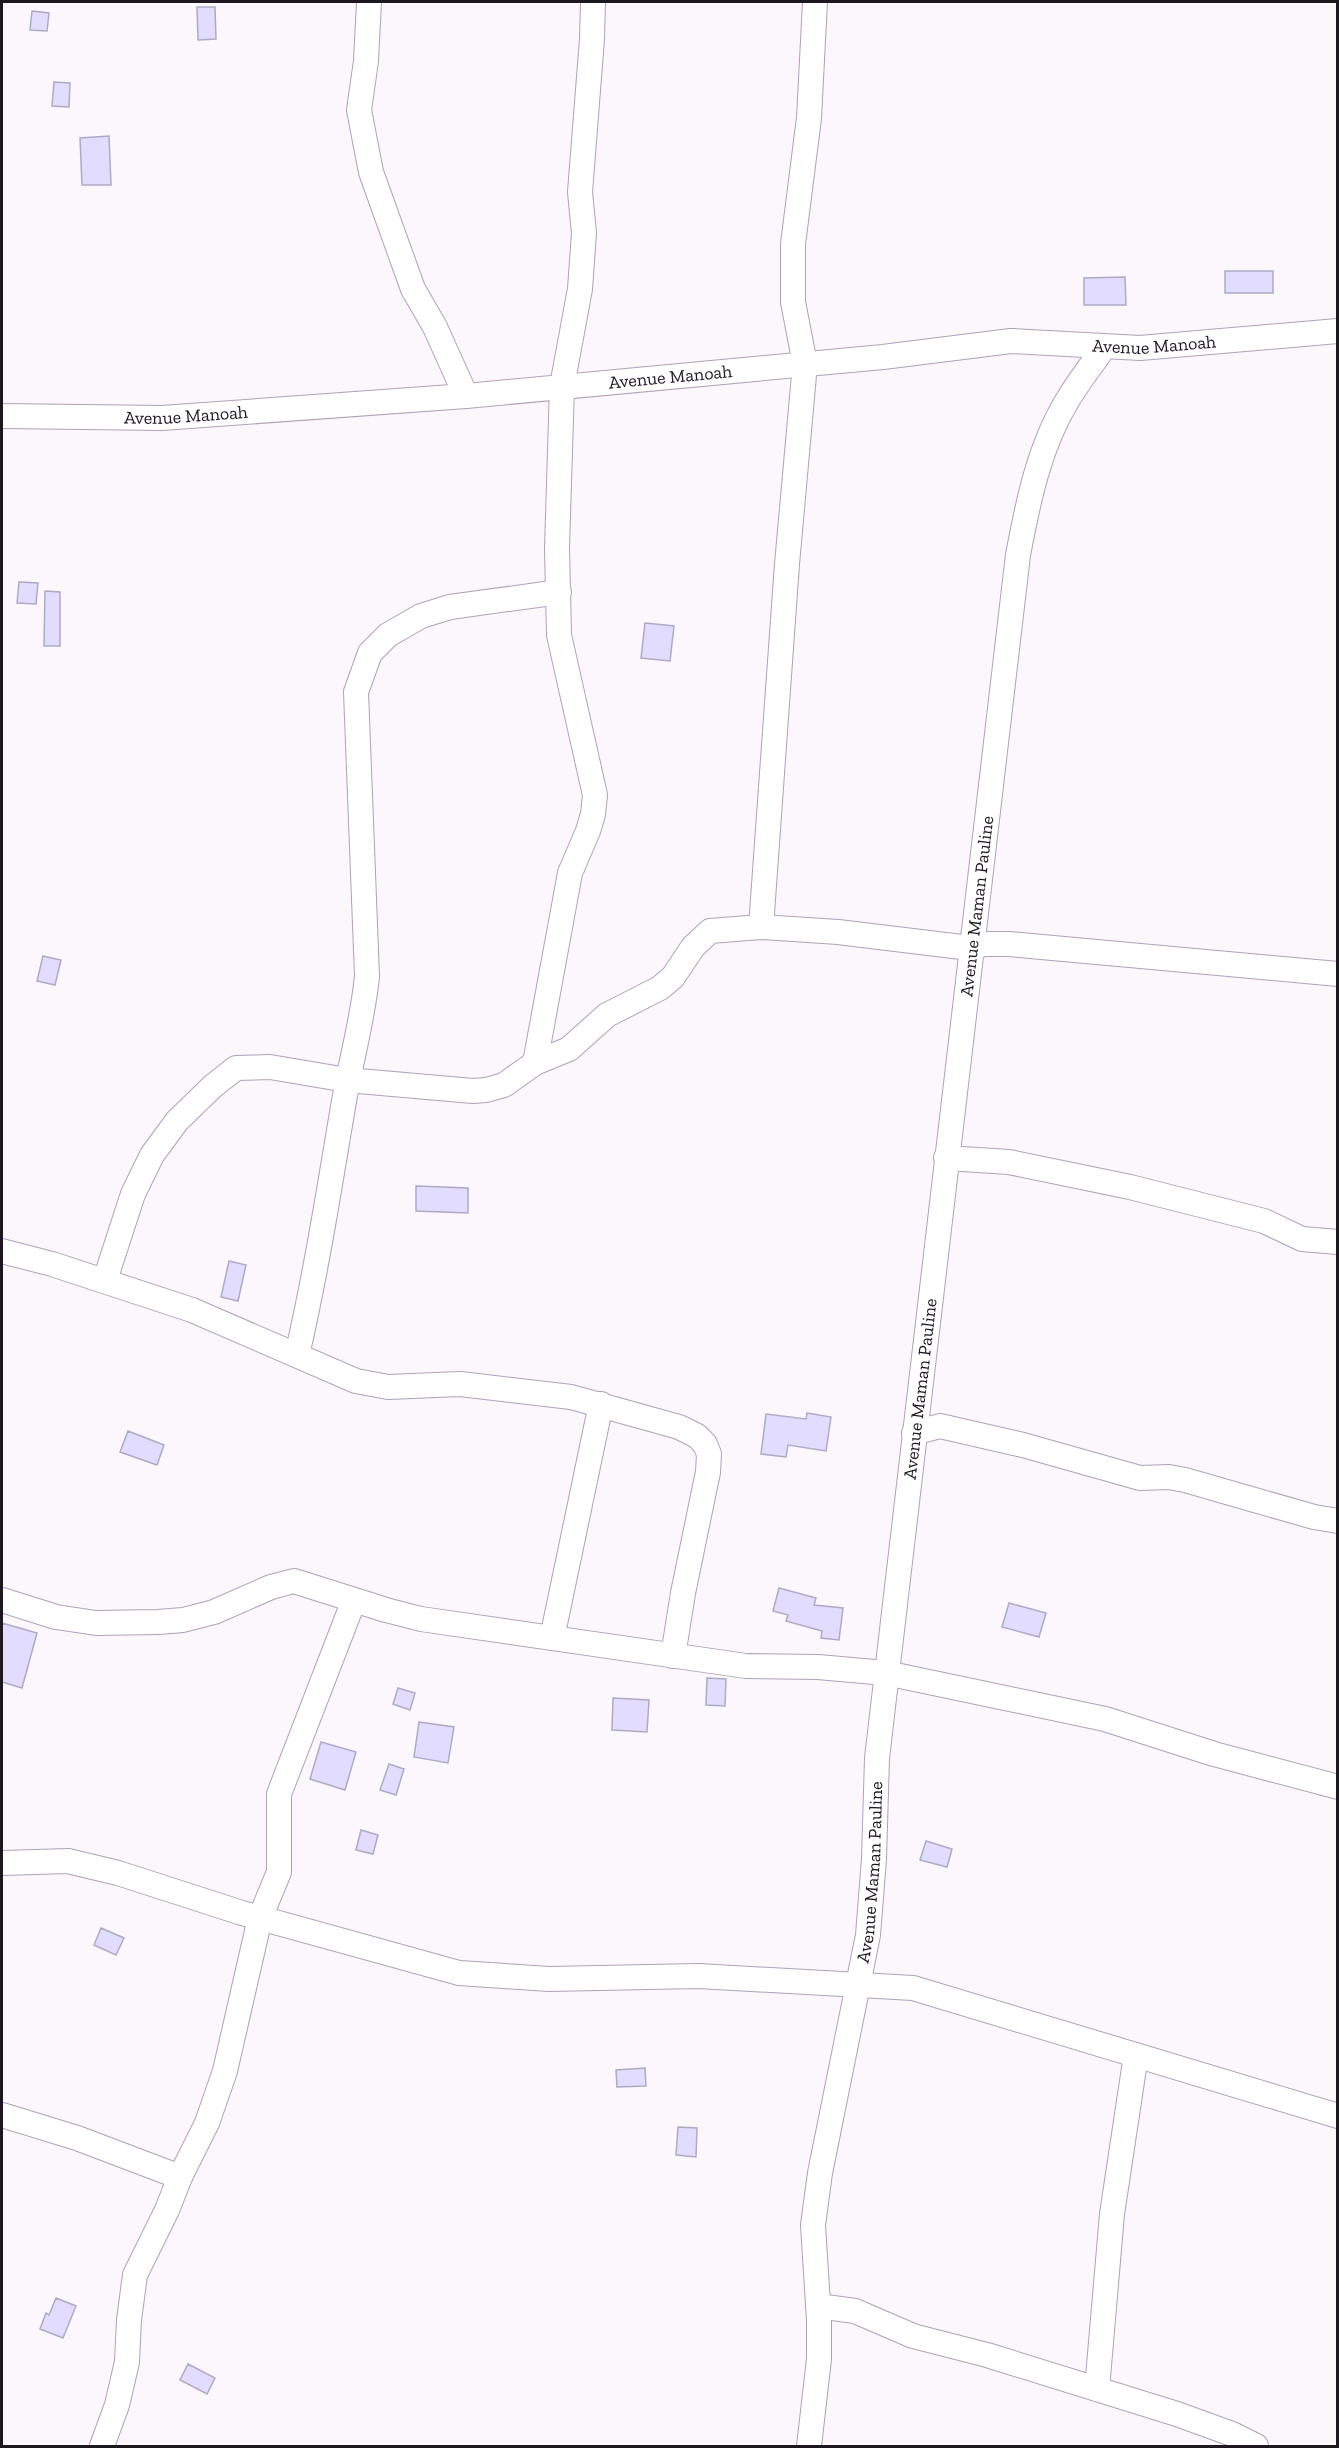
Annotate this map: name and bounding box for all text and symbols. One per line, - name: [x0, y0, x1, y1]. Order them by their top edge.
- street label: Avenue Manoah: [1092, 331, 1217, 359]
- street label: Avenue Manoah: [608, 360, 733, 394]
- street label: Avenue Manoah: [124, 401, 249, 429]
- street label: Avenue Maman Pauline: [955, 815, 998, 998]
- street label: Avenue Maman Pauline: [899, 1297, 942, 1480]
- street label: Avenue Maman Pauline: [852, 1781, 887, 1965]

